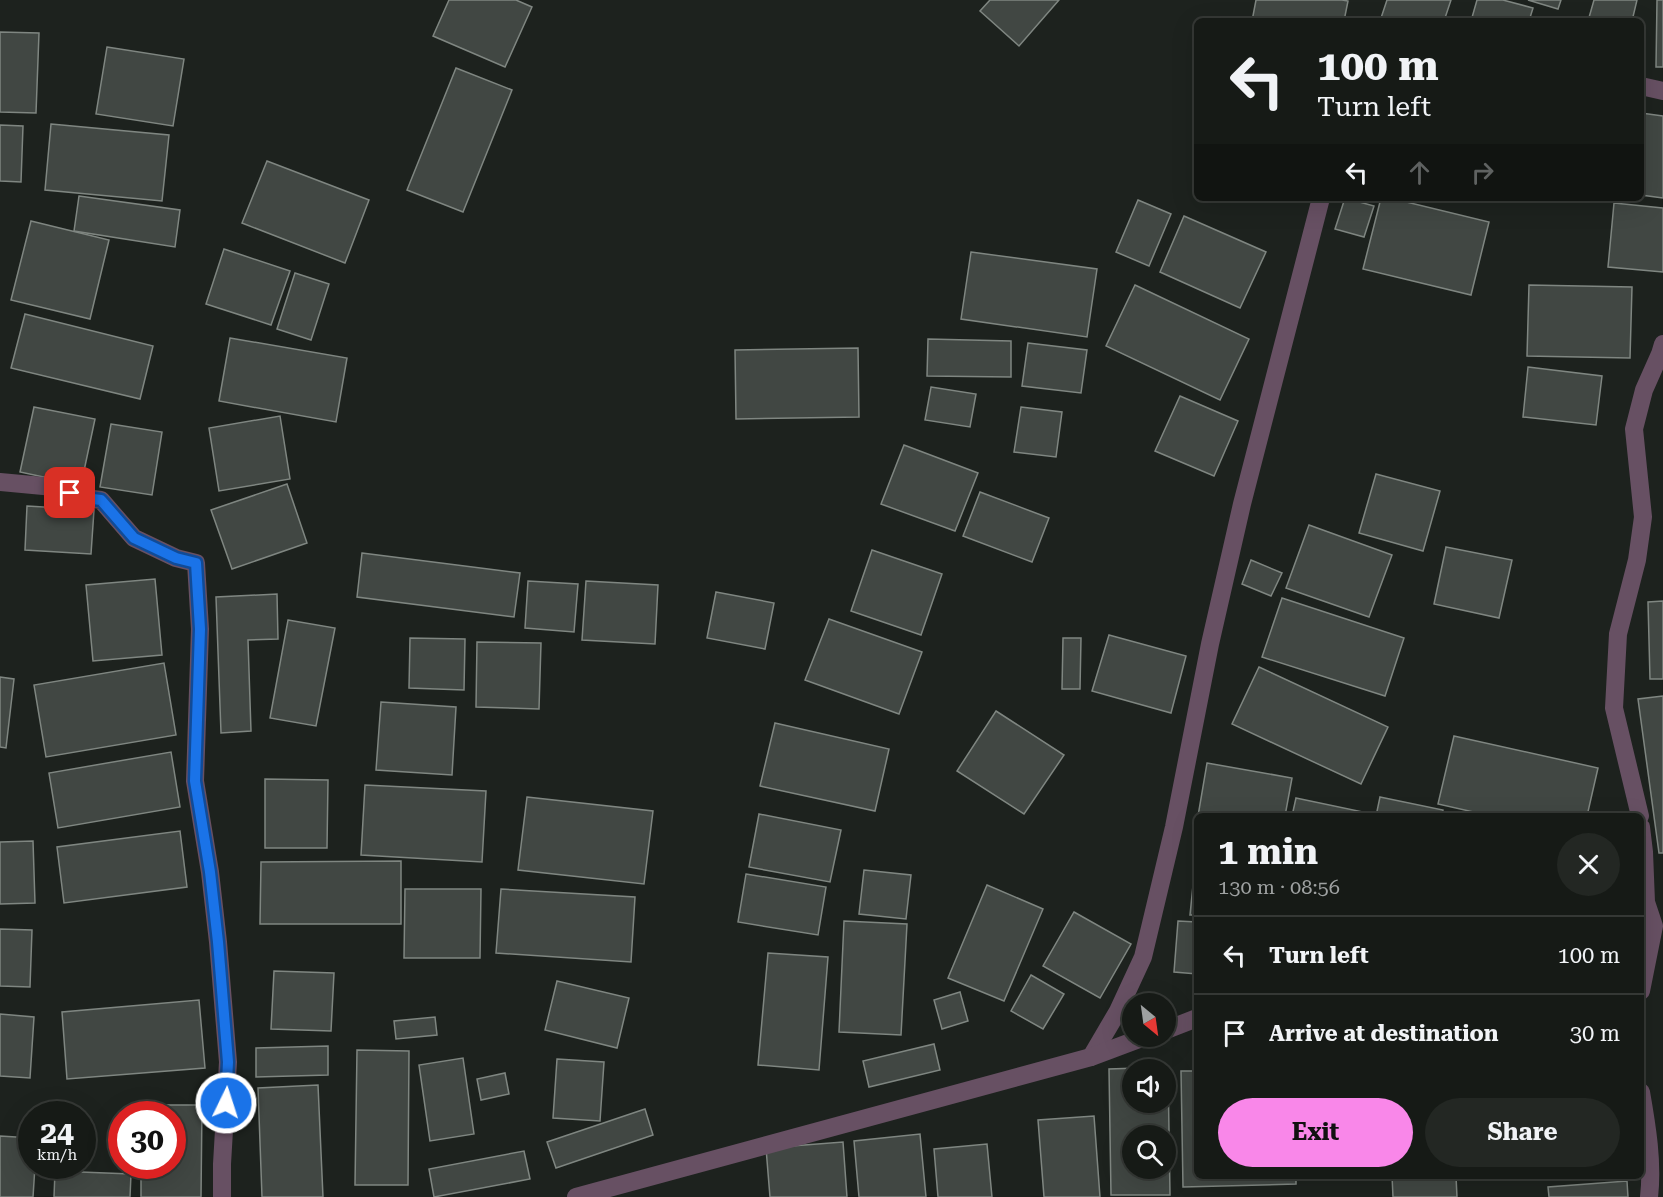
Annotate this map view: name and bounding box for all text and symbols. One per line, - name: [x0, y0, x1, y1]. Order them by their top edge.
- text: 100 m: [1317, 41, 1439, 90]
- icon: left: [1218, 42, 1296, 120]
- text: Turn left: [1317, 91, 1431, 123]
- icon: left: [1340, 156, 1373, 189]
- icon: ahead: [1403, 156, 1436, 189]
- icon: right: [1466, 156, 1499, 189]
- pin: [44, 467, 95, 518]
- icon: arrive: [53, 476, 86, 509]
- text: 1 min: [1218, 831, 1318, 873]
- button: close: [1557, 833, 1620, 896]
- text: 130 m · 08:56: [1218, 875, 1340, 899]
- icon: left: [1218, 939, 1251, 972]
- text: Turn left: [1269, 943, 1369, 968]
- text: 100 m: [1557, 943, 1620, 968]
- north arrow: [1122, 993, 1176, 1047]
- map controls: [1122, 993, 1176, 1179]
- icon: arrive: [1218, 1017, 1251, 1050]
- text: Arrive at destination: [1269, 1021, 1498, 1046]
- text: 30 m: [1570, 1021, 1620, 1046]
- button: sound: [1122, 1059, 1176, 1113]
- position arrow: [194, 1071, 258, 1135]
- button: Exit: [1218, 1098, 1413, 1167]
- button: Share: [1425, 1098, 1620, 1167]
- speed limit sign: 30: [108, 1101, 186, 1179]
- text: 24: [40, 1115, 74, 1150]
- button: search: [1122, 1125, 1176, 1179]
- text: km/h: [37, 1146, 77, 1164]

